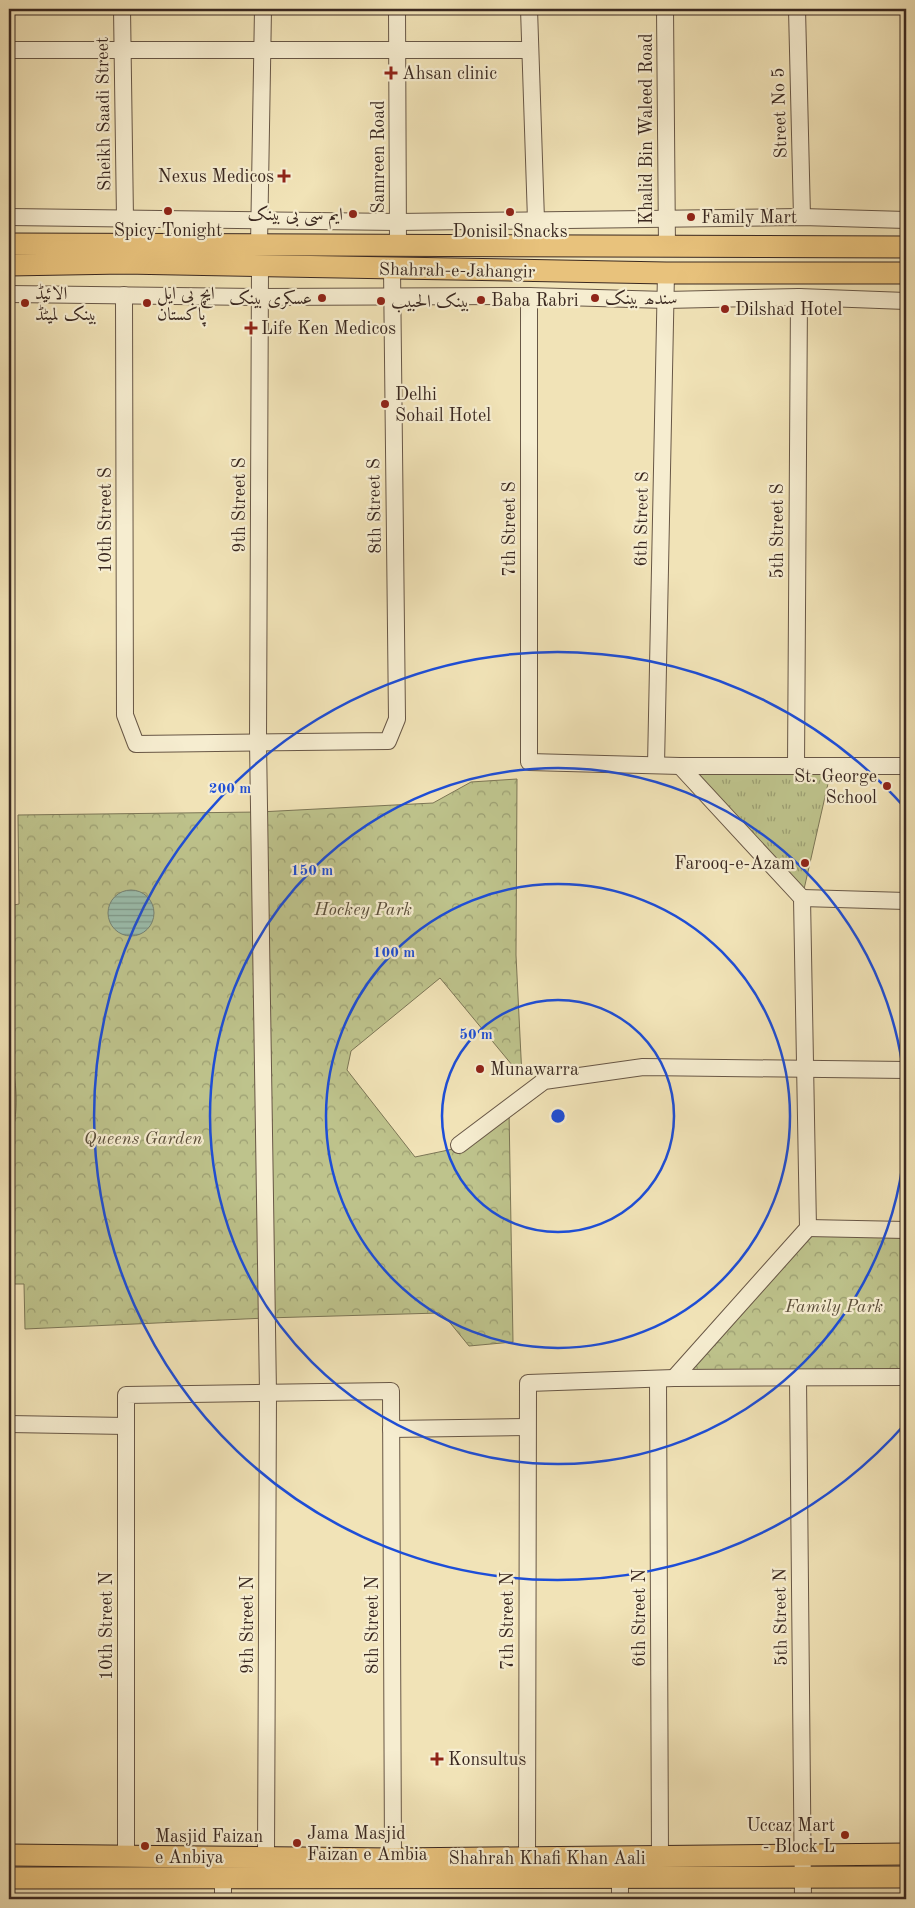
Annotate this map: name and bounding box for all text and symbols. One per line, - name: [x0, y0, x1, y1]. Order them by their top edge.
- street label: Khalid Bin Waleed Road: [638, 33, 656, 225]
- street label: Sheikh Saadi Street: [94, 37, 114, 191]
- place label: Ahsan clinic: [402, 65, 497, 83]
- marker: Ahsan clinic: [384, 66, 398, 80]
- street label: Street No 5: [769, 67, 791, 159]
- street label: Samreen Road: [370, 100, 388, 214]
- place label: Nexus Medicos: [158, 168, 274, 186]
- marker: Nexus Medicos: [278, 170, 290, 182]
- marker: Spicy Tonight: [162, 205, 174, 217]
- place label: ایم سی بی بینک: [247, 205, 343, 230]
- marker: Donisil Snacks: [504, 206, 516, 218]
- marker: ایم سی بی بینک: [347, 208, 359, 220]
- place label: Family Mart: [701, 209, 797, 227]
- marker: Family Mart: [685, 211, 697, 223]
- place label: Spicy Tonight: [114, 222, 222, 240]
- place label: Donisil Snacks: [453, 223, 568, 241]
- street label: Shahrah-e-Jahangir: [379, 261, 536, 281]
- place label: الائیڈ بینک لمیٹڈ: [35, 283, 97, 325]
- place label: ایچ بی ایل پاکستان: [157, 285, 215, 327]
- place label: عسکری بینک: [229, 289, 312, 310]
- place label: سندھ بینک: [605, 289, 677, 309]
- marker: عسکری بینک: [316, 292, 328, 304]
- place label: بينک الحبيب: [391, 292, 469, 313]
- place label: Baba Rabri: [491, 292, 579, 310]
- marker: سندھ بینک: [589, 292, 601, 304]
- marker: Baba Rabri: [475, 294, 487, 306]
- marker: بينک الحبيب: [375, 295, 387, 307]
- marker: الائیڈ بینک لمیٹڈ: [19, 297, 31, 309]
- marker: ایچ بی ایل پاکستان: [141, 297, 153, 309]
- place label: Dilshad Hotel: [735, 301, 842, 319]
- marker: Dilshad Hotel: [719, 303, 731, 315]
- place label: Life Ken Medicos: [261, 320, 396, 338]
- marker: Life Ken Medicos: [245, 322, 257, 334]
- place label: Delhi Sohail Hotel: [395, 386, 491, 425]
- marker: Delhi Sohail Hotel: [379, 398, 391, 410]
- street label: 9th Street S: [231, 457, 249, 553]
- street label: 8th Street S: [365, 458, 385, 554]
- street label: 10th Street S: [97, 467, 115, 573]
- street label: 6th Street S: [632, 471, 652, 567]
- street label: 7th Street S: [501, 481, 519, 577]
- street label: 5th Street S: [769, 483, 787, 579]
- place label: St. George School: [794, 768, 877, 807]
- marker: St. George School: [881, 780, 893, 792]
- text: 200 m: [209, 782, 251, 797]
- place label: Farooq-e-Azam: [674, 855, 795, 873]
- marker: Farooq-e-Azam: [799, 857, 811, 869]
- text: 150 m: [291, 864, 333, 879]
- park label: Hockey Park: [313, 901, 412, 919]
- text: 100 m: [373, 946, 415, 961]
- text: 50 m: [459, 1028, 493, 1043]
- place label: Munawarra: [490, 1061, 579, 1079]
- marker: Munawarra: [474, 1063, 486, 1075]
- centre of rings: [549, 1107, 567, 1125]
- park label: Queens Garden: [84, 1130, 202, 1148]
- park label: Family Park: [784, 1298, 883, 1316]
- street label: 5th Street N: [771, 1568, 791, 1666]
- street label: 6th Street N: [631, 1569, 649, 1667]
- street label: 10th Street N: [98, 1572, 116, 1680]
- street label: 7th Street N: [499, 1572, 517, 1670]
- street label: 9th Street N: [239, 1576, 257, 1674]
- street label: 8th Street N: [364, 1576, 382, 1674]
- place label: Konsultus: [448, 1751, 526, 1769]
- marker: Konsultus: [430, 1752, 444, 1766]
- place label: Uccaz Mart - Block L: [747, 1817, 835, 1856]
- place label: Jama Masjid Faizan e Ambia: [307, 1825, 428, 1864]
- place label: Masjid Faizan e Anbiya: [155, 1828, 263, 1867]
- marker: Uccaz Mart - Block L: [839, 1829, 851, 1841]
- marker: Jama Masjid Faizan e Ambia: [291, 1837, 303, 1849]
- marker: Masjid Faizan e Anbiya: [139, 1840, 151, 1852]
- street label: Shahrah Khafi Khan Aali: [448, 1850, 646, 1868]

